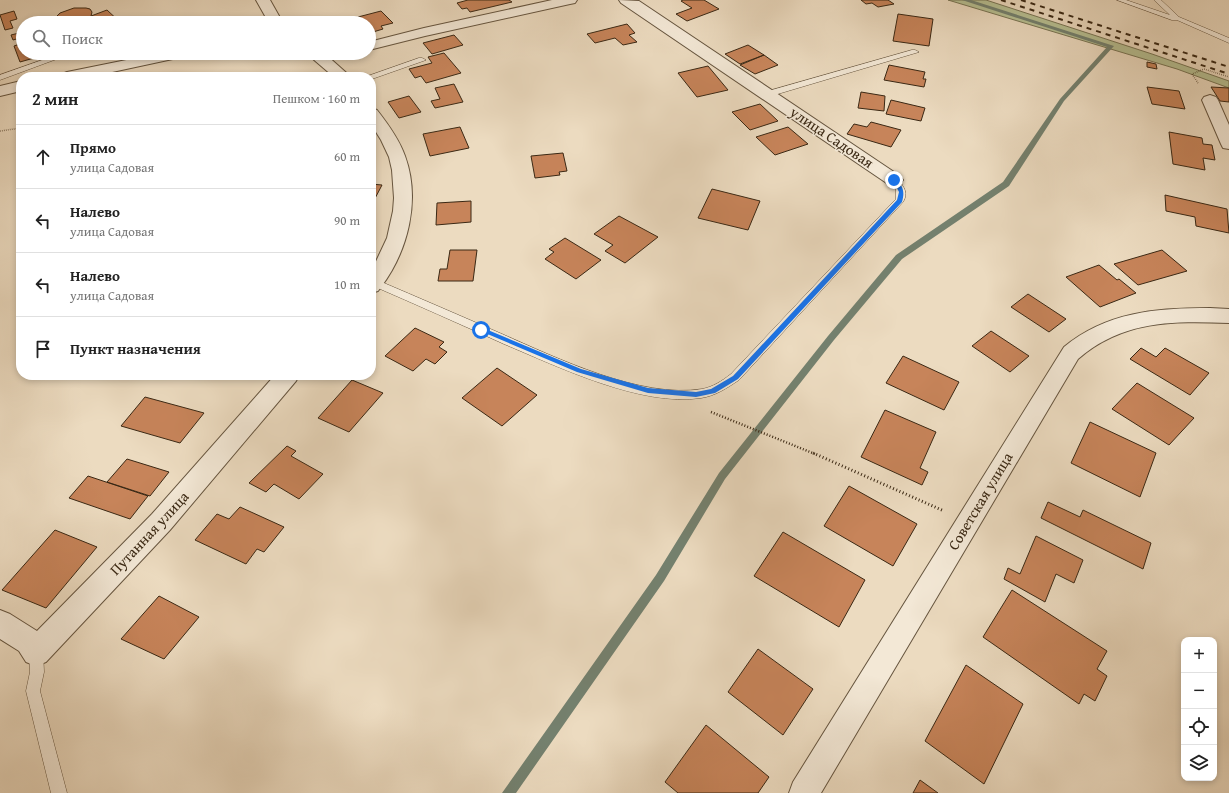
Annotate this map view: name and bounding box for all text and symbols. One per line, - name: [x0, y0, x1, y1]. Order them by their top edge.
- search box: [16, 16, 376, 60]
- icon: search: [30, 27, 52, 49]
- text: Поиск: [62, 28, 103, 49]
- text: 2 мин: [32, 86, 78, 111]
- text: Пешком · 160 m: [273, 89, 360, 108]
- street label: улица Садовая: [785, 101, 878, 173]
- text: Прямо: [70, 137, 116, 158]
- icon: ahead: [32, 146, 54, 168]
- text: 60 m: [334, 147, 360, 166]
- text: улица Садовая: [70, 158, 154, 177]
- route end: [885, 171, 903, 189]
- text: Налево: [70, 201, 120, 222]
- icon: left: [32, 210, 54, 232]
- text: 90 m: [334, 211, 360, 230]
- text: улица Садовая: [70, 222, 154, 241]
- text: Налево: [70, 265, 120, 286]
- icon: left: [32, 274, 54, 296]
- text: 10 m: [334, 275, 360, 294]
- text: улица Садовая: [70, 286, 154, 305]
- route start: [472, 321, 490, 339]
- icon: arrive: [32, 338, 54, 360]
- text: Пункт назначения: [70, 338, 201, 359]
- street label: Советская улица: [943, 448, 1018, 554]
- street label: Путанная улица: [105, 486, 194, 580]
- map controls: [1181, 637, 1217, 781]
- button: +: [1181, 637, 1217, 673]
- button: −: [1181, 673, 1217, 709]
- button: locate: [1181, 709, 1217, 745]
- button: layers: [1181, 745, 1217, 781]

